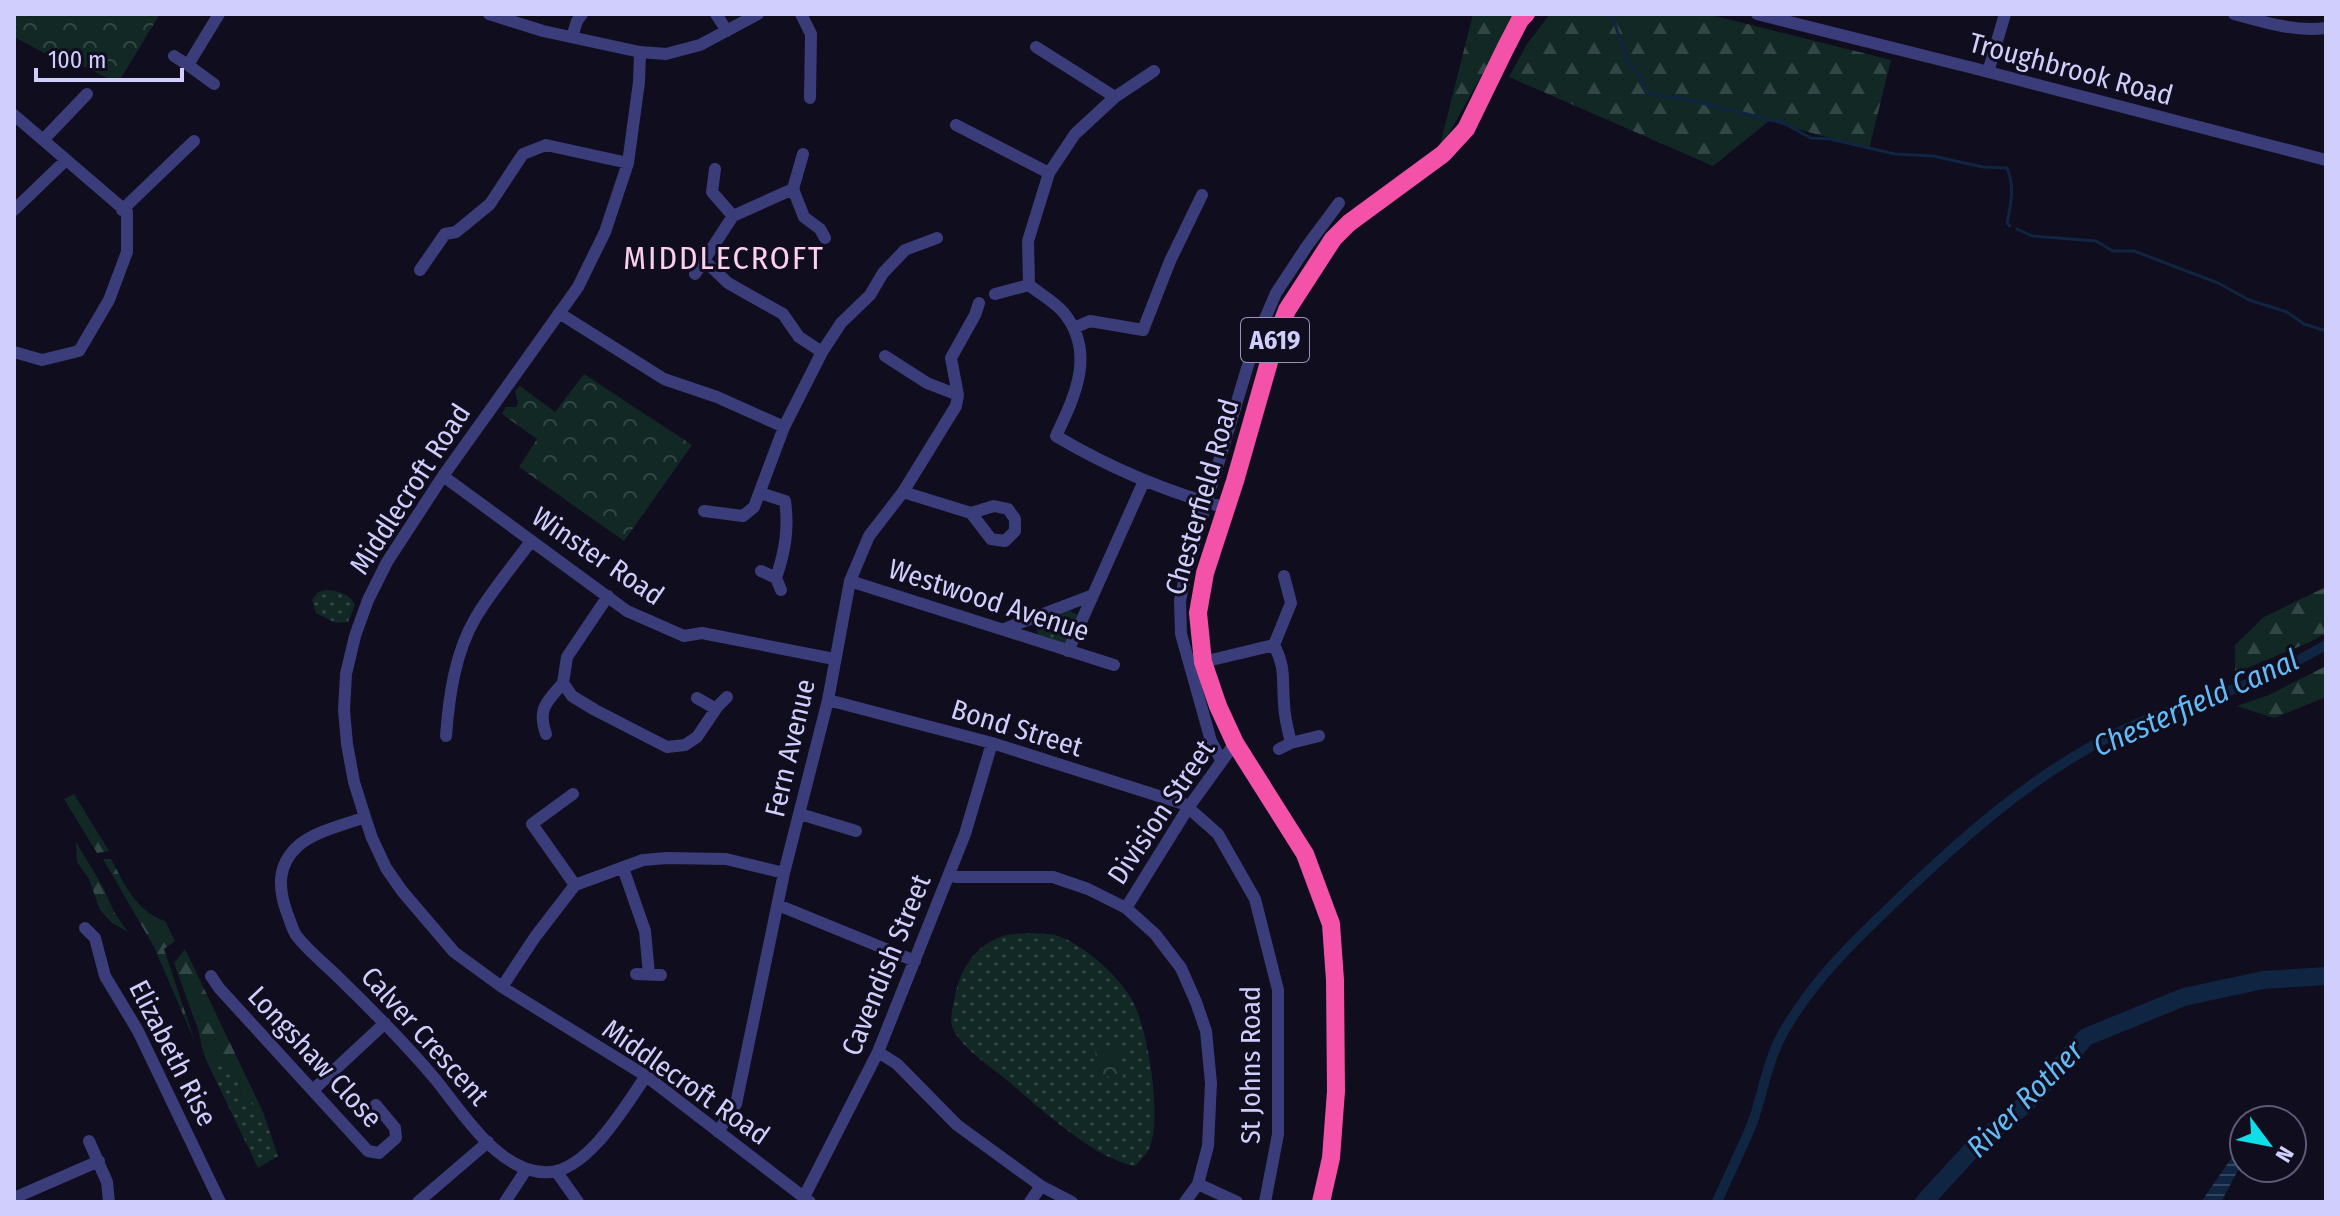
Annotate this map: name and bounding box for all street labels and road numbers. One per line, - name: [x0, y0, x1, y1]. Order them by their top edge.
- street label: Troughbrook Road: [1966, 26, 2176, 112]
- road number: A619: [1241, 318, 1309, 362]
- street label: Chesterfield Road: [1158, 395, 1246, 599]
- street label: Middlecroft Road: [343, 398, 477, 580]
- street label: Winster Road: [526, 500, 670, 612]
- street label: Westwood Avenue: [884, 552, 1094, 648]
- street label: Fern Avenue: [758, 676, 822, 820]
- street label: Bond Street: [948, 692, 1087, 764]
- street label: Division Street: [1101, 733, 1222, 890]
- street label: Cavendish Street: [835, 869, 938, 1060]
- street label: Calver Crescent: [354, 960, 496, 1113]
- street label: Elizabeth Rise: [122, 975, 224, 1131]
- street label: Longshaw Close: [241, 979, 389, 1135]
- street label: St Johns Road: [1234, 986, 1267, 1144]
- street label: Middlecroft Road: [596, 1012, 776, 1152]

